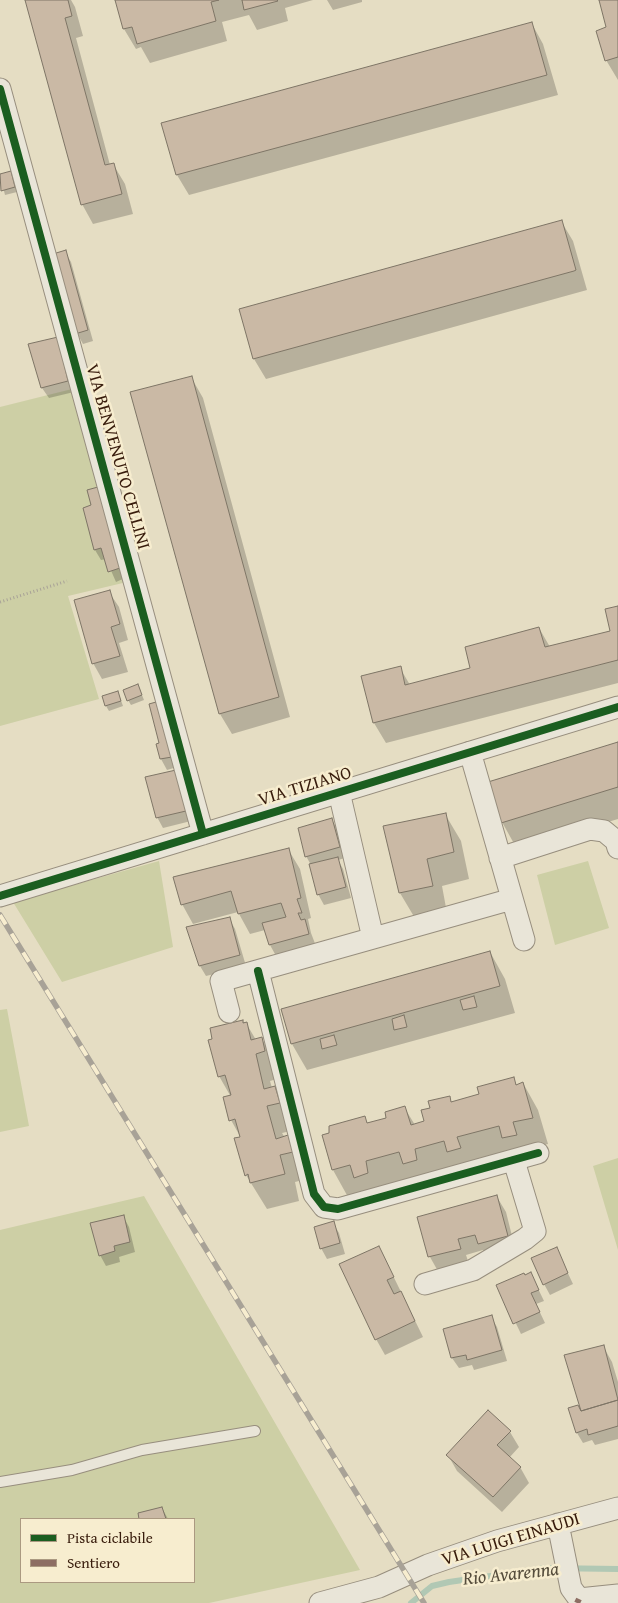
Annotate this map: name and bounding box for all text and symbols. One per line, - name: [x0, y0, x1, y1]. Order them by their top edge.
- street label: VIA BENVENUTO CELLINI: [80, 362, 154, 552]
- street label: VIA TIZIANO: [256, 763, 354, 811]
- street label: VIA LUIGI EINAUDI: [439, 1509, 583, 1571]
- legend: [20, 1518, 195, 1583]
- text: Pista ciclabile: [67, 1527, 153, 1548]
- text: Sentiero: [67, 1552, 120, 1573]
- water label: Rio Avarenna: [462, 1559, 560, 1591]

